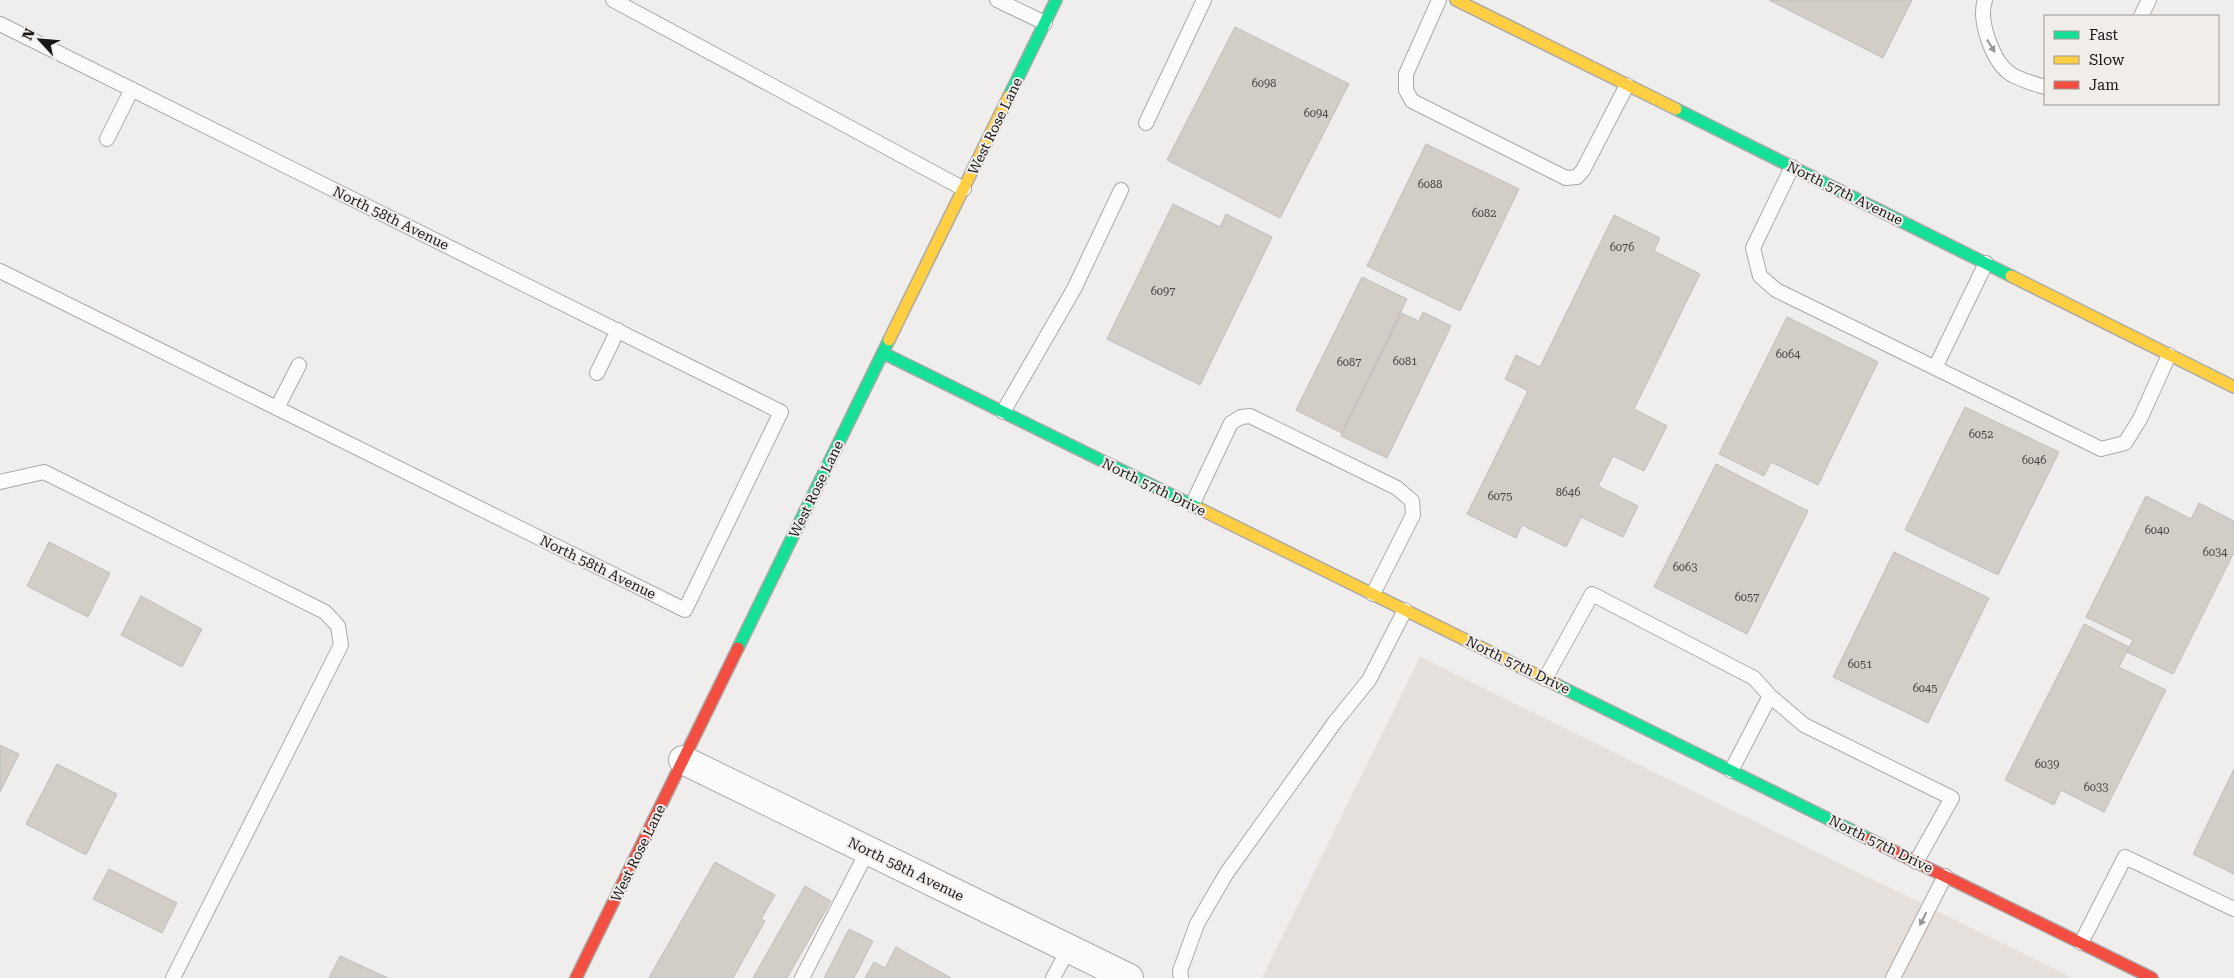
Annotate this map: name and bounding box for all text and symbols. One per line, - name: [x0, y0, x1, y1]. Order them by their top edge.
- north arrow: [15, 15, 65, 65]
- legend: [2044, 15, 2219, 105]
- text: N: [19, 26, 38, 43]
- text: Fast: [2089, 26, 2119, 44]
- one-way arrow: [1987, 40, 1996, 53]
- text: Slow: [2089, 51, 2125, 69]
- street label: West Rose Lane: [965, 75, 1026, 177]
- text: Jam: [2089, 76, 2119, 94]
- house number: 6098: [1252, 77, 1276, 90]
- house number: 6094: [1304, 107, 1329, 120]
- street label: North 57th Avenue: [1784, 158, 1906, 228]
- house number: 6088: [1418, 178, 1442, 191]
- street label: North 58th Avenue: [330, 183, 452, 253]
- house number: 6082: [1472, 207, 1496, 220]
- house number: 6076: [1610, 241, 1634, 254]
- house number: 6097: [1151, 285, 1175, 298]
- house number: 6064: [1776, 348, 1801, 361]
- house number: 6081: [1393, 355, 1417, 368]
- house number: 6087: [1337, 356, 1361, 369]
- house number: 6052: [1969, 428, 1993, 441]
- street label: West Rose Lane: [786, 438, 847, 540]
- house number: 6046: [2022, 454, 2046, 467]
- street label: North 57th Drive: [1099, 455, 1209, 519]
- house number: 8646: [1556, 486, 1580, 499]
- house number: 6075: [1488, 490, 1512, 503]
- house number: 6040: [2145, 524, 2169, 537]
- street label: North 58th Avenue: [537, 532, 659, 602]
- house number: 6034: [2203, 546, 2228, 559]
- house number: 6063: [1673, 561, 1697, 574]
- house number: 6057: [1735, 591, 1759, 604]
- street label: North 57th Drive: [1463, 633, 1573, 697]
- house number: 6051: [1848, 658, 1872, 671]
- house number: 6045: [1913, 682, 1937, 695]
- house number: 6039: [2035, 758, 2059, 771]
- house number: 6033: [2084, 781, 2108, 794]
- street label: West Rose Lane: [608, 802, 669, 904]
- street label: North 57th Drive: [1826, 812, 1936, 876]
- street label: North 58th Avenue: [845, 834, 967, 904]
- one-way arrow: [1919, 912, 1927, 927]

